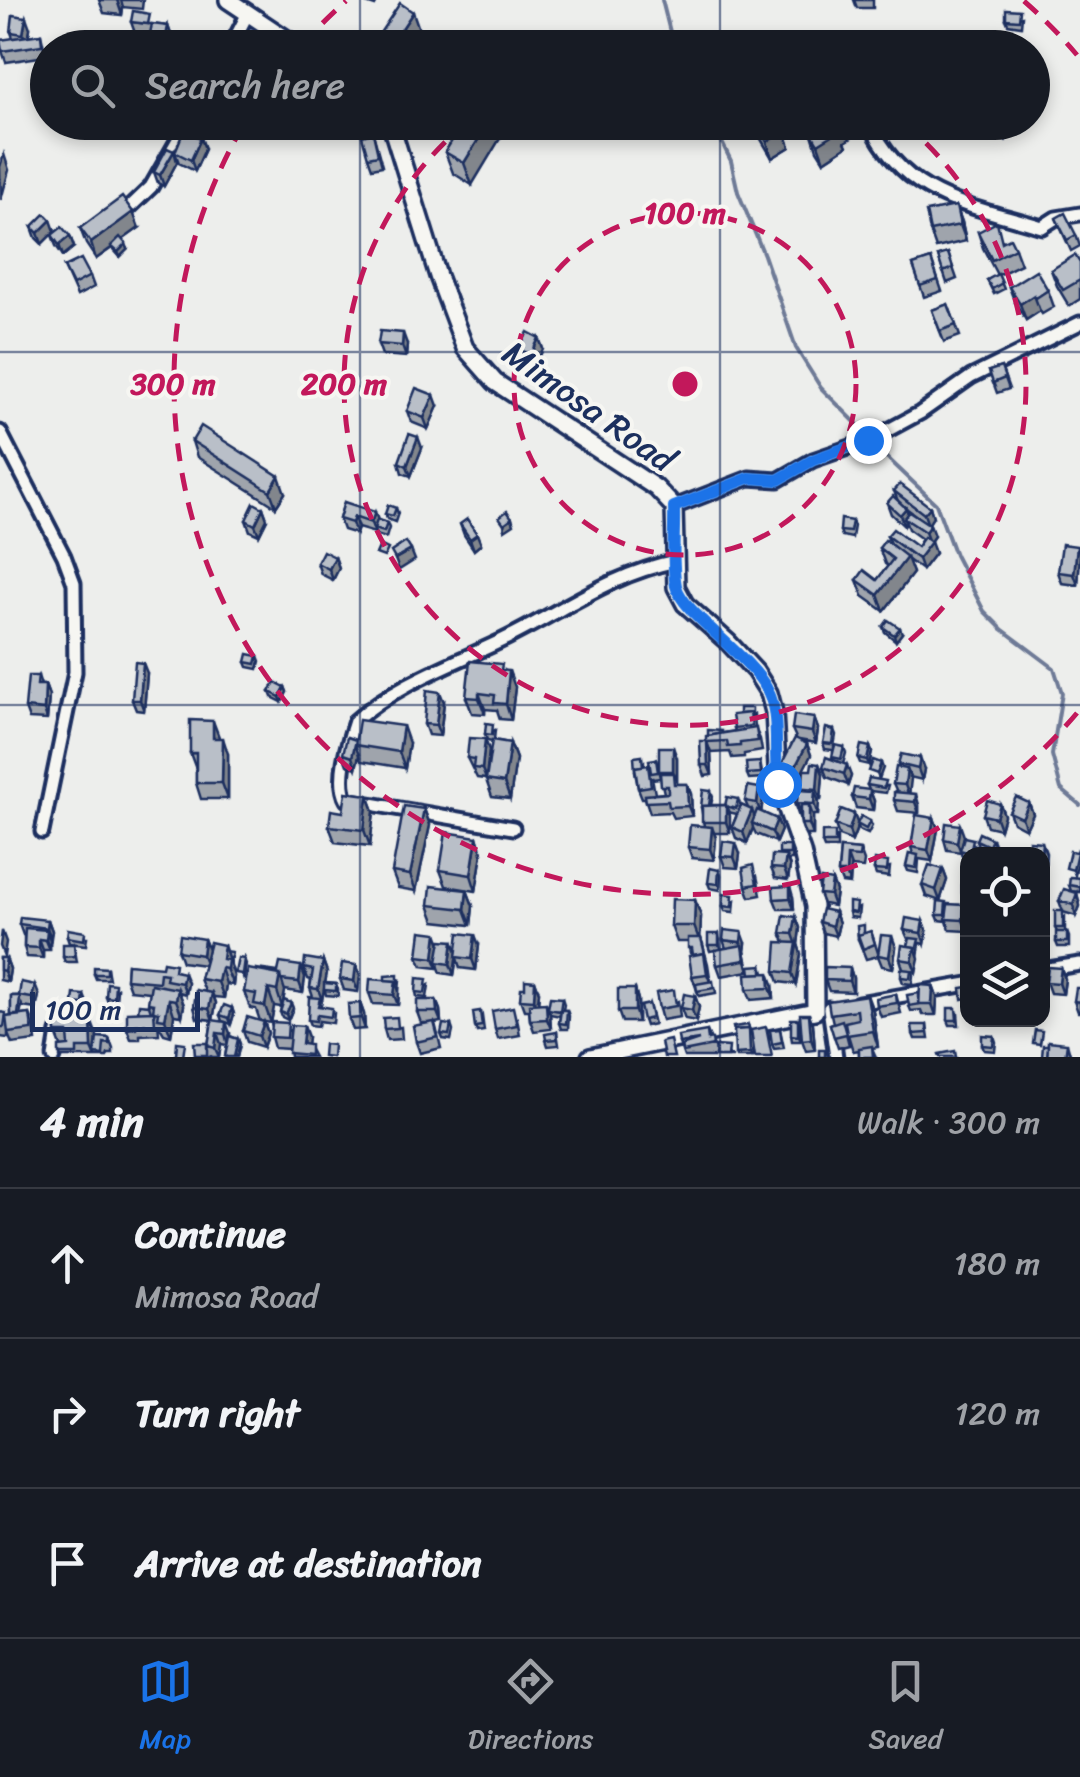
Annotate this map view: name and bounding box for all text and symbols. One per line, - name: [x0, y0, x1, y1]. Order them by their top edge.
- search box: [30, 30, 1050, 140]
- text: Search here: [145, 52, 345, 119]
- icon: search: [65, 58, 120, 113]
- text: 100 m: [644, 186, 726, 240]
- street label: Mimosa Road: [489, 323, 691, 490]
- text: 300 m: [129, 357, 216, 411]
- text: 200 m: [301, 357, 387, 411]
- centre of rings: [667, 366, 703, 402]
- route end: [846, 418, 892, 464]
- route start: [756, 762, 802, 808]
- map controls: [960, 847, 1050, 1027]
- button: locate: [960, 847, 1050, 937]
- button: layers: [960, 937, 1050, 1027]
- text: 100 m: [45, 985, 121, 1034]
- scale bar: [30, 987, 200, 1032]
- text: 4 min: [40, 1085, 144, 1159]
- text: Walk · 300 m: [857, 1094, 1040, 1151]
- text: Continue: [135, 1201, 286, 1268]
- text: 180 m: [954, 1235, 1040, 1292]
- icon: ahead: [40, 1236, 95, 1291]
- text: Mimosa Road: [135, 1268, 319, 1325]
- text: Turn right: [135, 1380, 300, 1447]
- text: 120 m: [955, 1385, 1040, 1442]
- icon: right: [40, 1386, 95, 1441]
- text: Arrive at destination: [135, 1530, 482, 1597]
- icon: arrive: [40, 1536, 95, 1591]
- tab: Map: [138, 1654, 193, 1763]
- tab: Directions: [468, 1654, 593, 1763]
- tab: Saved: [869, 1654, 942, 1763]

